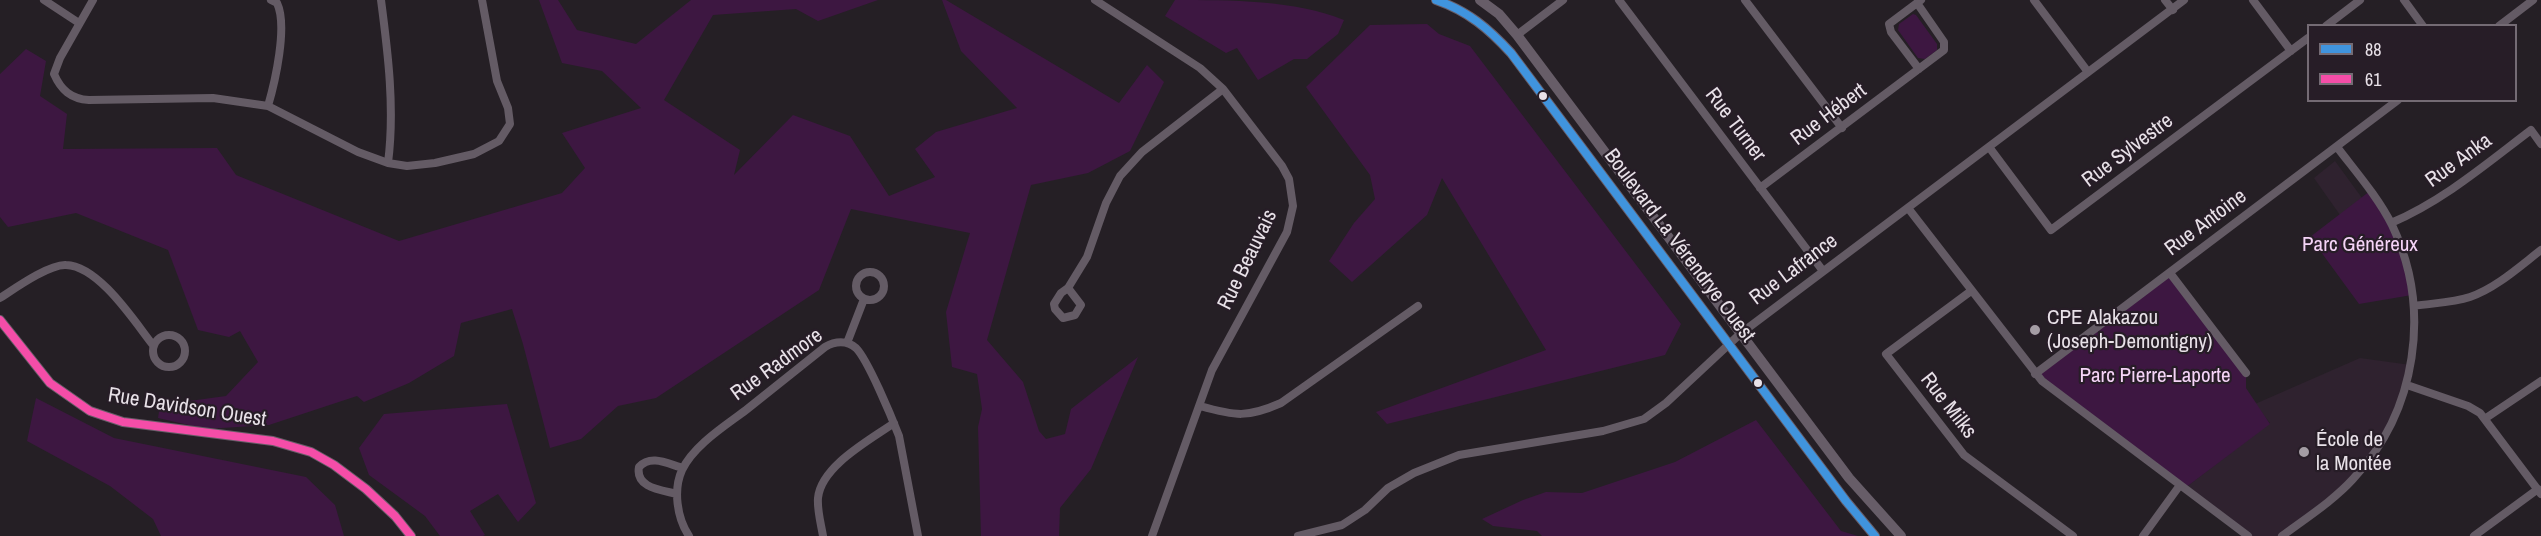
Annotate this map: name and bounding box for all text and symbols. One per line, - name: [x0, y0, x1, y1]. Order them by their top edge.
- legend: [2307, 24, 2517, 102]
- text: 88: [2365, 37, 2381, 62]
- text: 61: [2365, 67, 2381, 92]
- street label: Rue Hébert: [1786, 78, 1872, 152]
- street label: Rue Turner: [1699, 83, 1771, 167]
- unlabelled marker: [1537, 90, 1549, 102]
- street label: Rue Sylvestre: [2078, 109, 2178, 193]
- street label: Rue Anka: [2421, 129, 2497, 193]
- street label: Boulevard La Vérendrye Ouest: [1598, 144, 1760, 348]
- street label: Rue Antoine: [2160, 184, 2252, 262]
- street label: Rue Beauvais: [1213, 206, 1283, 314]
- street label: Rue Lafrance: [1745, 229, 1843, 311]
- park label: Parc Généreux: [2302, 232, 2418, 258]
- place label: CPE Alakazou (Joseph-Demontigny): [2047, 305, 2213, 355]
- street label: Rue Radmore: [726, 323, 828, 407]
- marker: CPE Alakazou (Joseph-Demontigny): [2028, 323, 2042, 337]
- park label: Parc Pierre-Laporte: [2079, 363, 2231, 389]
- street label: Rue Milks: [1915, 368, 1981, 444]
- unlabelled marker: [1752, 377, 1764, 389]
- street label: Rue Davidson Ouest: [106, 383, 268, 433]
- place label: École de la Montée: [2316, 427, 2392, 477]
- marker: École de la Montée: [2297, 445, 2311, 459]

